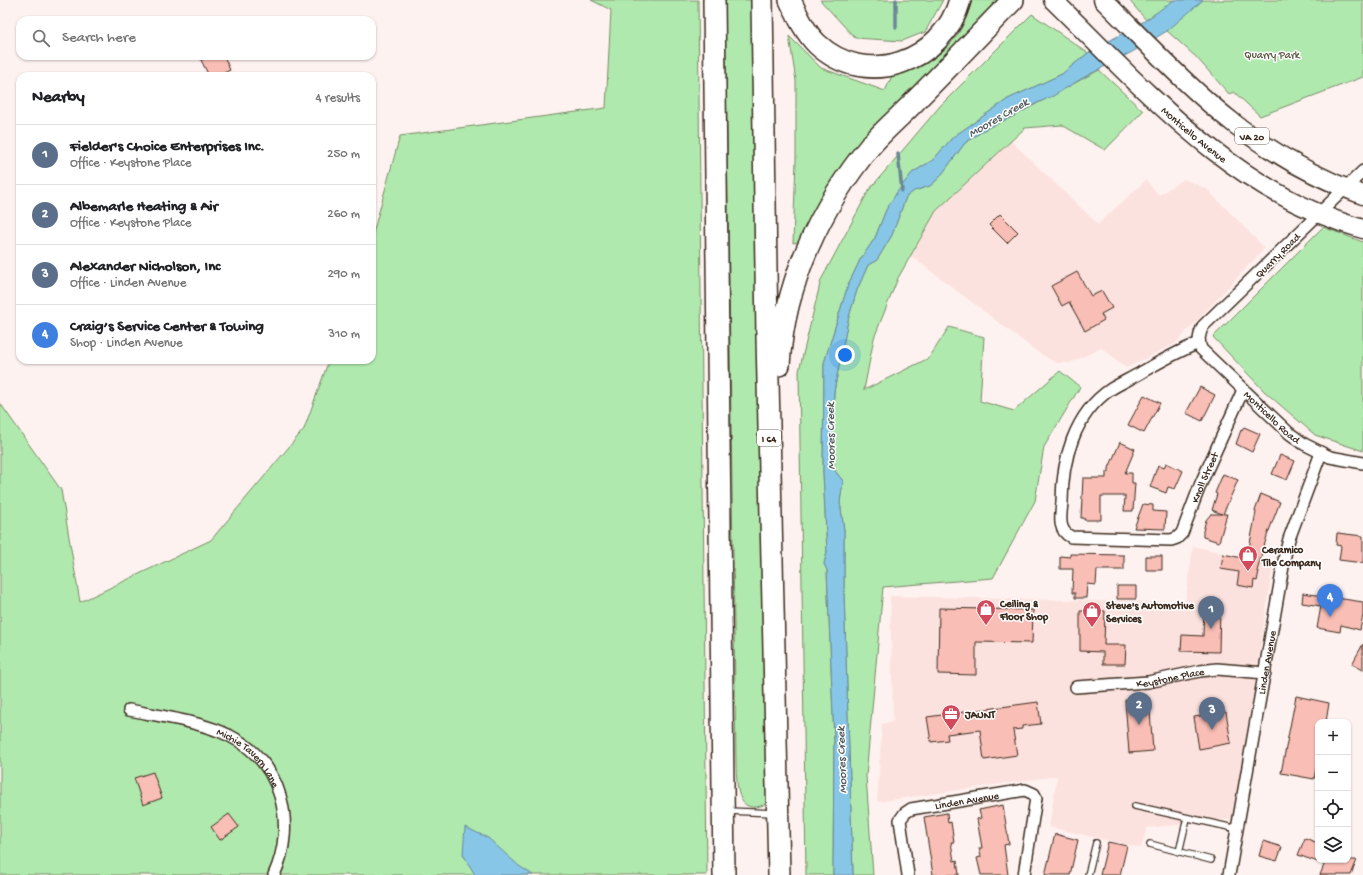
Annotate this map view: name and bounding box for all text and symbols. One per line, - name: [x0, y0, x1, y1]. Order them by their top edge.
- search box: [16, 16, 376, 60]
- icon: search: [30, 27, 52, 49]
- text: Search here: [62, 29, 136, 47]
- park label: Quarry Park: [1244, 50, 1301, 62]
- text: Nearby: [32, 88, 85, 108]
- text: 4 results: [316, 91, 360, 106]
- water label: Moores Creek: [966, 95, 1033, 142]
- street label: Monticello Avenue: [1158, 105, 1229, 166]
- road number: VA 20: [1235, 128, 1269, 144]
- text: Fielder's Choice Enterprises Inc.: [70, 138, 265, 156]
- text: 1: [42, 147, 48, 162]
- text: 250 m: [327, 147, 360, 162]
- text: Office · Keystone Place: [70, 156, 191, 171]
- text: Albemarle Heating & Air: [70, 198, 218, 216]
- text: 2: [42, 207, 48, 222]
- text: 260 m: [327, 207, 360, 222]
- text: Office · Keystone Place: [70, 216, 191, 231]
- street label: Quarry Road: [1253, 230, 1304, 281]
- text: Alexander Nicholson, Inc: [70, 258, 220, 276]
- text: 3: [42, 267, 48, 282]
- text: 290 m: [327, 267, 360, 282]
- text: Office · Linden Avenue: [70, 276, 186, 291]
- text: Craig’s Service Center & Towing: [70, 318, 264, 336]
- text: 4: [42, 327, 48, 342]
- text: 310 m: [328, 327, 360, 342]
- text: Shop · Linden Avenue: [70, 336, 183, 351]
- your location: [835, 345, 855, 365]
- street label: Monticello Road: [1241, 389, 1303, 448]
- water label: Moores Creek: [824, 401, 840, 470]
- road number: I 64: [757, 430, 781, 446]
- street label: Knoll Street: [1190, 449, 1223, 505]
- shop icon: Ceramico Tile Company: [1237, 544, 1259, 572]
- place label: Ceramico Tile Company: [1261, 545, 1322, 570]
- pin: 4: [1317, 584, 1343, 617]
- pin: 1: [1198, 596, 1224, 629]
- shop icon: Ceiling & Floor Shop: [975, 598, 997, 626]
- place label: Ceiling & Floor Shop: [999, 599, 1049, 624]
- shop icon: Steve's Automotive Services: [1081, 600, 1103, 628]
- place label: Steve's Automotive Services: [1106, 600, 1195, 626]
- street label: Linden Avenue: [1257, 629, 1280, 696]
- street label: Keystone Place: [1136, 667, 1205, 691]
- pin: 2: [1126, 692, 1152, 725]
- pin: 3: [1199, 697, 1225, 730]
- office icon: JAUNT: [940, 703, 962, 731]
- place label: JAUNT: [964, 710, 996, 722]
- map controls: [1315, 719, 1351, 863]
- button: +: [1315, 719, 1351, 755]
- water label: Moores Creek: [835, 725, 851, 794]
- street label: Michie Tavern Lane: [215, 727, 281, 790]
- button: −: [1315, 755, 1351, 791]
- street label: Linden Avenue: [934, 790, 1000, 813]
- button: locate: [1315, 791, 1351, 827]
- button: layers: [1315, 827, 1351, 863]

